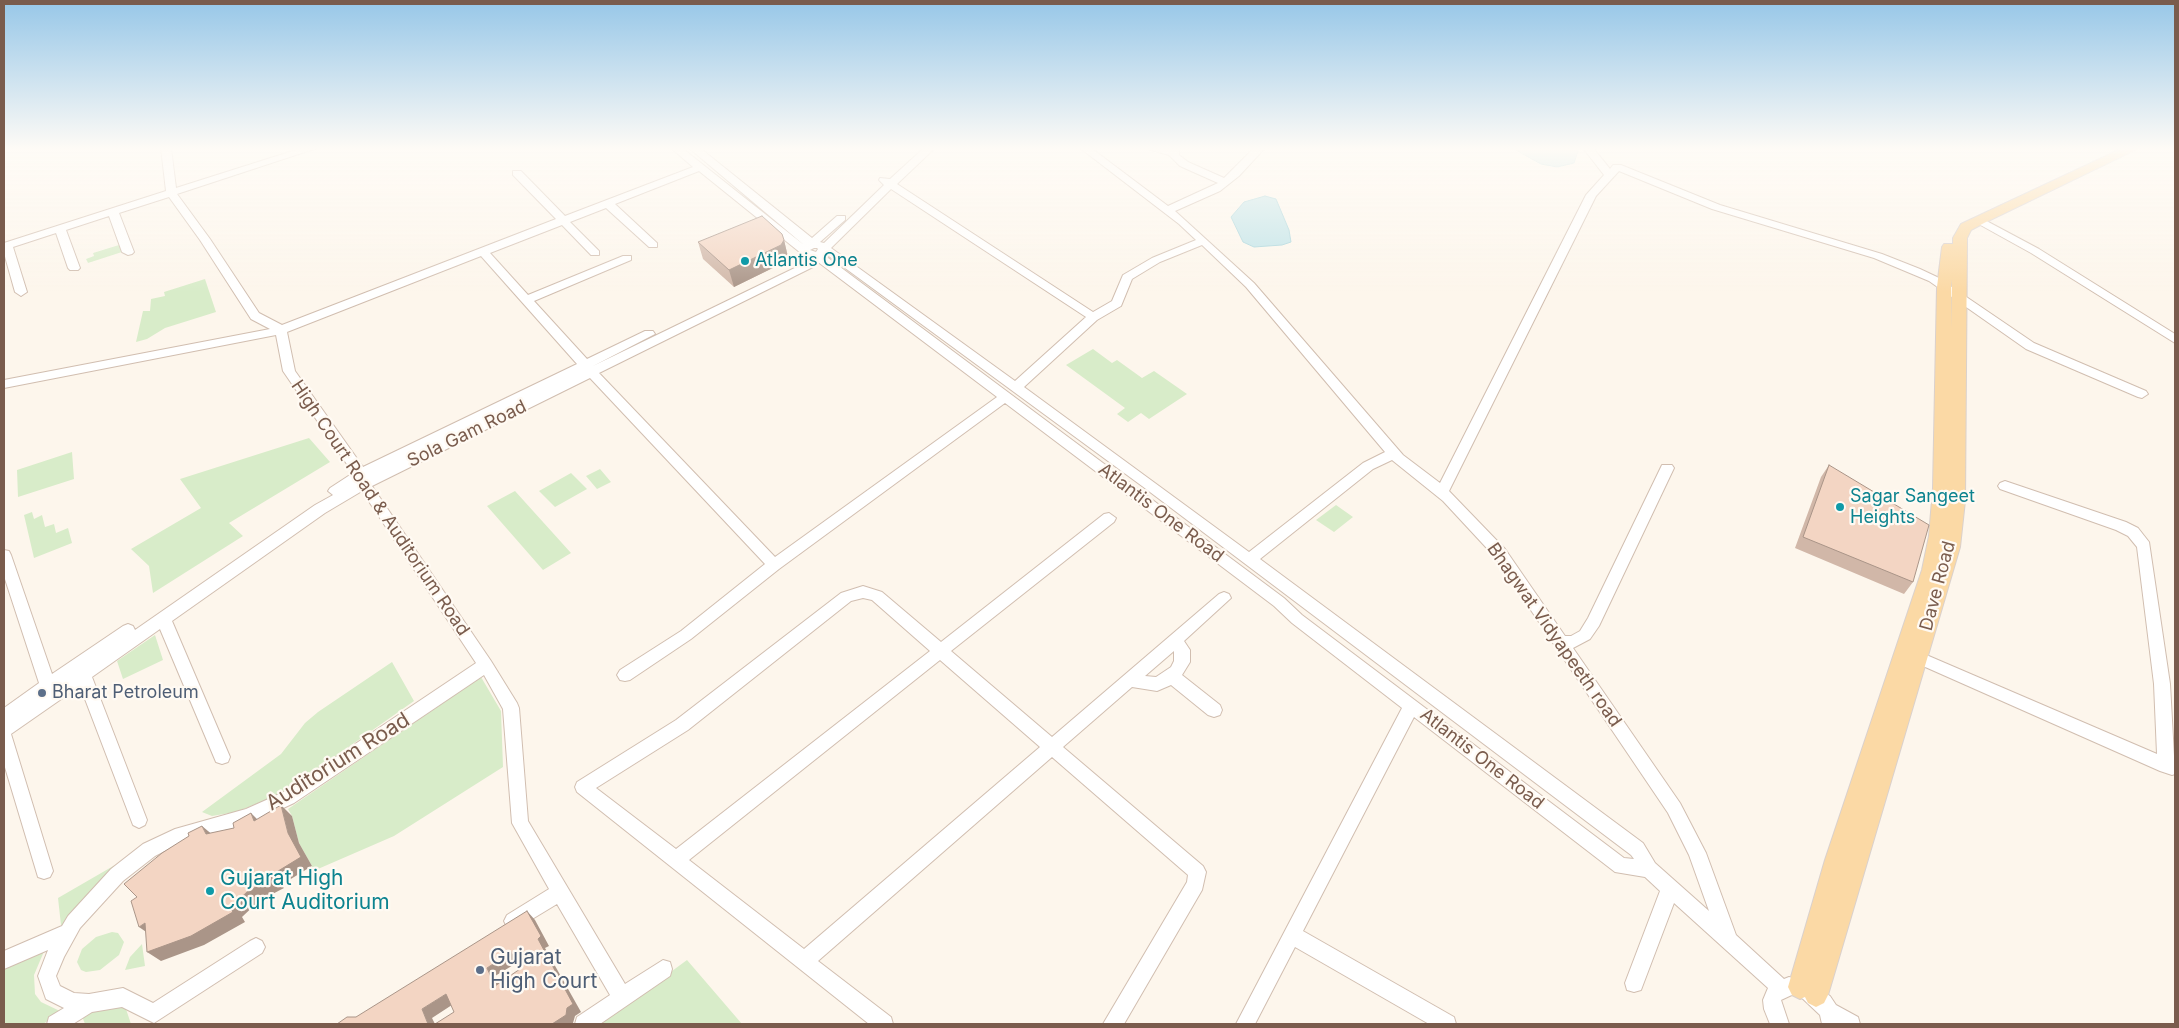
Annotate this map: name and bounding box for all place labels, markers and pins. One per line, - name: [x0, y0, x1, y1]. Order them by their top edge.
- place label: Atlantis One: [755, 250, 858, 272]
- marker: Atlantis One: [739, 255, 751, 267]
- place label: Sagar Sangeet Heights: [1850, 486, 1975, 528]
- marker: Sagar Sangeet Heights: [1834, 501, 1846, 513]
- place label: Bharat Petroleum: [52, 682, 199, 704]
- marker: Bharat Petroleum: [36, 687, 48, 699]
- place label: Gujarat High Court Auditorium: [220, 866, 390, 916]
- marker: Gujarat High Court Auditorium: [204, 885, 216, 897]
- place label: Gujarat High Court: [490, 945, 597, 995]
- marker: Gujarat High Court: [474, 964, 486, 976]

